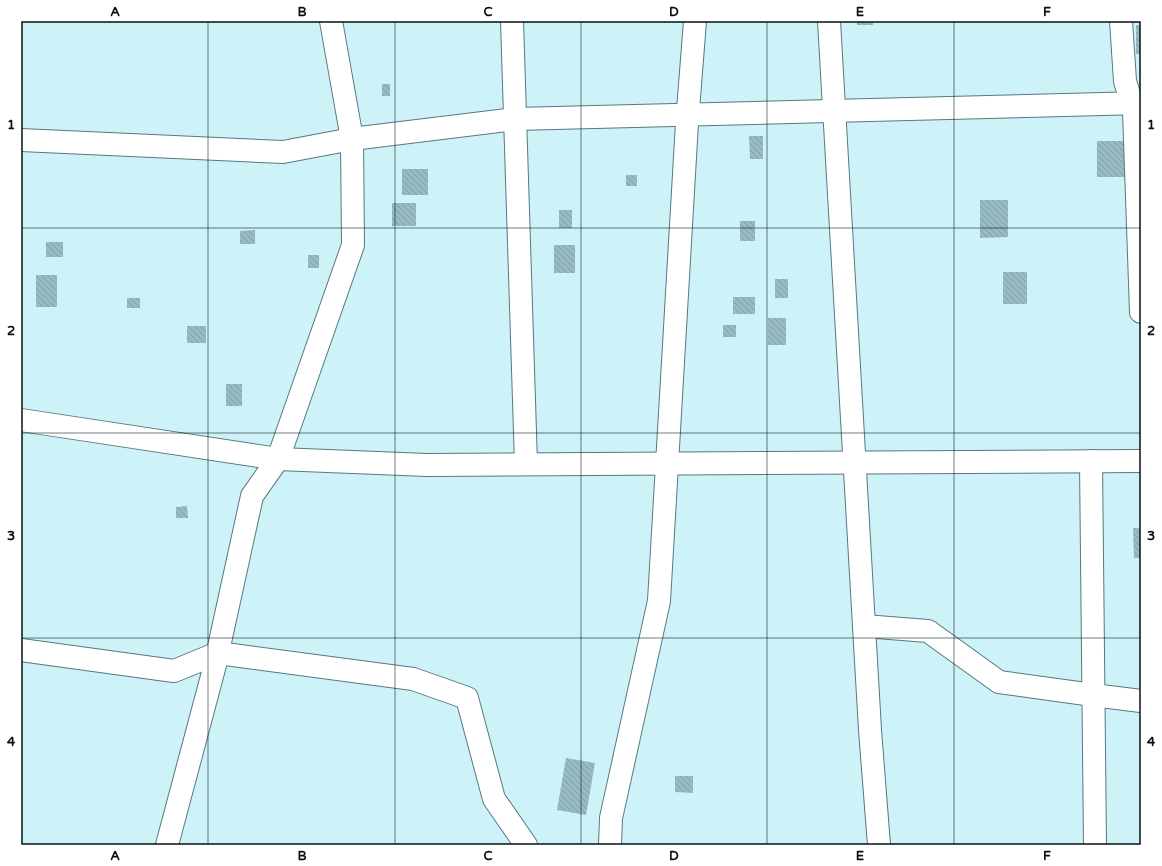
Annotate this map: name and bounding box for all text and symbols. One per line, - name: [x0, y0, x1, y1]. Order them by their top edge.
- text: A: [110, 4, 120, 20]
- text: B: [297, 4, 307, 20]
- text: C: [483, 4, 493, 20]
- text: D: [669, 4, 679, 20]
- text: E: [856, 4, 864, 20]
- text: F: [1043, 4, 1051, 20]
- text: 1: [7, 117, 15, 133]
- text: 1: [1147, 117, 1155, 133]
- text: 2: [7, 323, 15, 339]
- text: 2: [1147, 323, 1155, 339]
- text: 3: [7, 528, 15, 544]
- text: 3: [1147, 528, 1155, 544]
- text: 4: [7, 734, 16, 750]
- text: 4: [1147, 734, 1156, 750]
- text: A: [110, 848, 120, 864]
- text: B: [297, 848, 307, 864]
- text: C: [483, 848, 493, 864]
- text: D: [669, 848, 679, 864]
- text: E: [856, 848, 864, 864]
- text: F: [1043, 848, 1051, 864]

